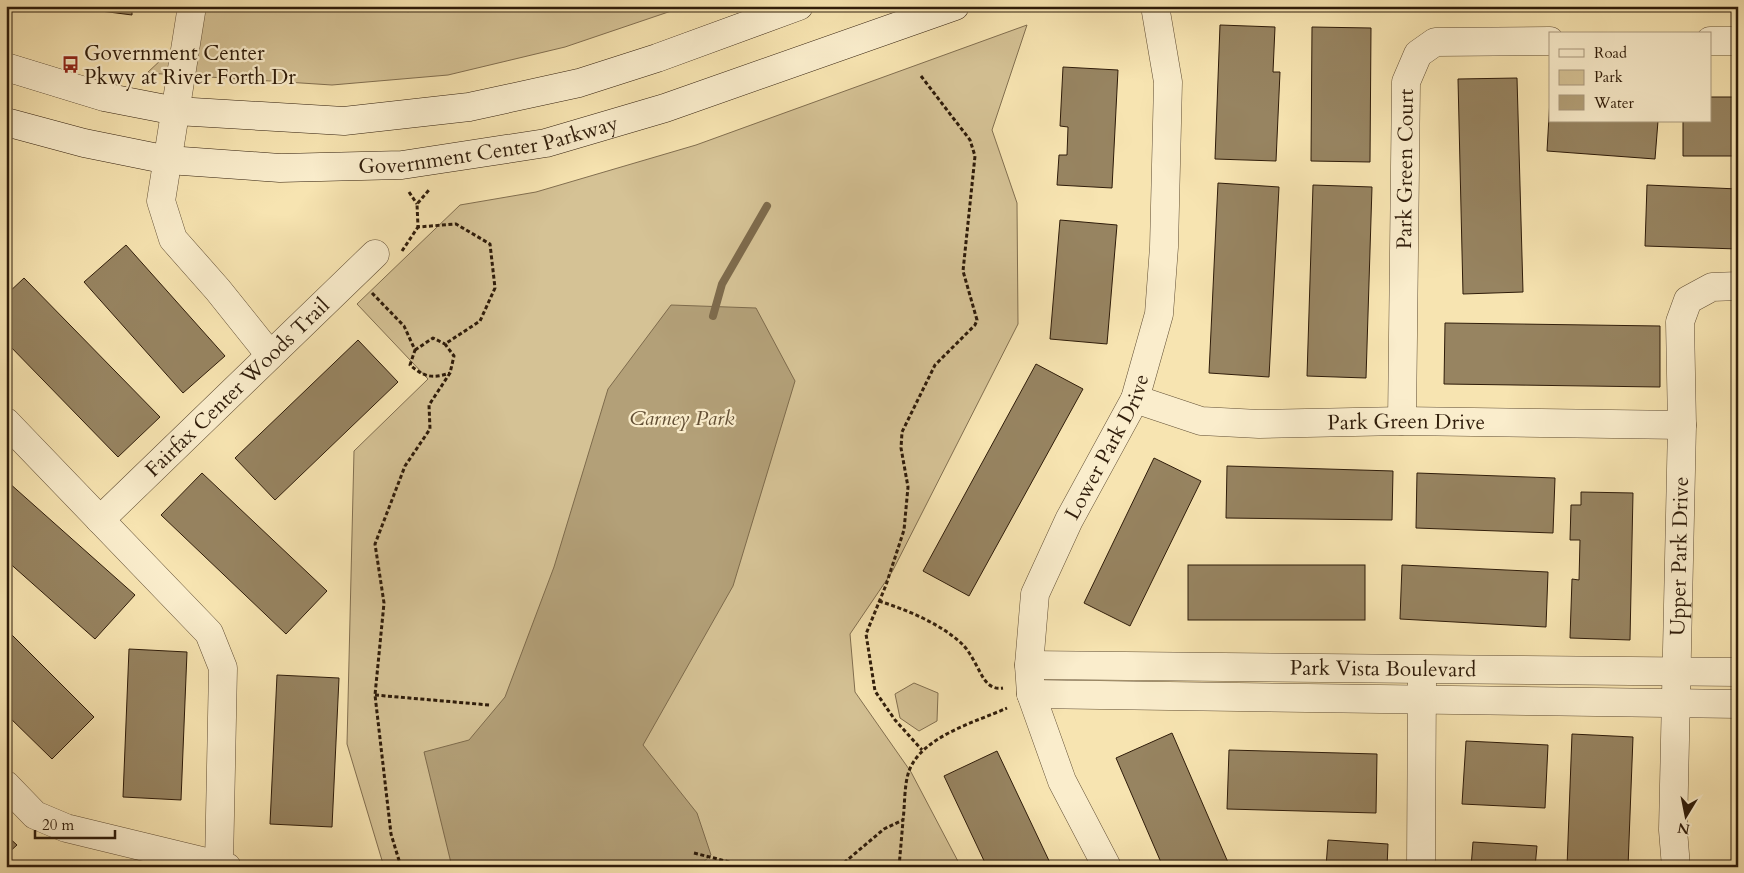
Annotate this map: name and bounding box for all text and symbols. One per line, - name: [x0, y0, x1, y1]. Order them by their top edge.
- legend: [1549, 32, 1712, 122]
- place label: Government Center Pkwy at River Forth Dr: [84, 39, 296, 92]
- text: Road: [1594, 43, 1627, 63]
- bus stop icon: Government Center Pkwy at River Forth Dr: [60, 55, 80, 75]
- text: Park: [1594, 67, 1623, 87]
- street label: Park Green Court: [1390, 88, 1420, 249]
- text: Water: [1593, 93, 1635, 113]
- street label: Government Center Parkway: [358, 108, 621, 181]
- street label: Fairfax Center Woods Trail: [139, 291, 336, 483]
- street label: Lower Park Drive: [1057, 371, 1156, 525]
- park label: Carney Park: [630, 404, 735, 433]
- street label: Park Green Drive: [1327, 406, 1485, 437]
- street label: Upper Park Drive: [1663, 476, 1695, 636]
- street label: Park Vista Boulevard: [1290, 653, 1476, 684]
- north arrow: [1662, 790, 1712, 840]
- scale bar: [35, 808, 115, 840]
- text: 20 m: [42, 815, 74, 835]
- text: N: [1676, 818, 1691, 839]

